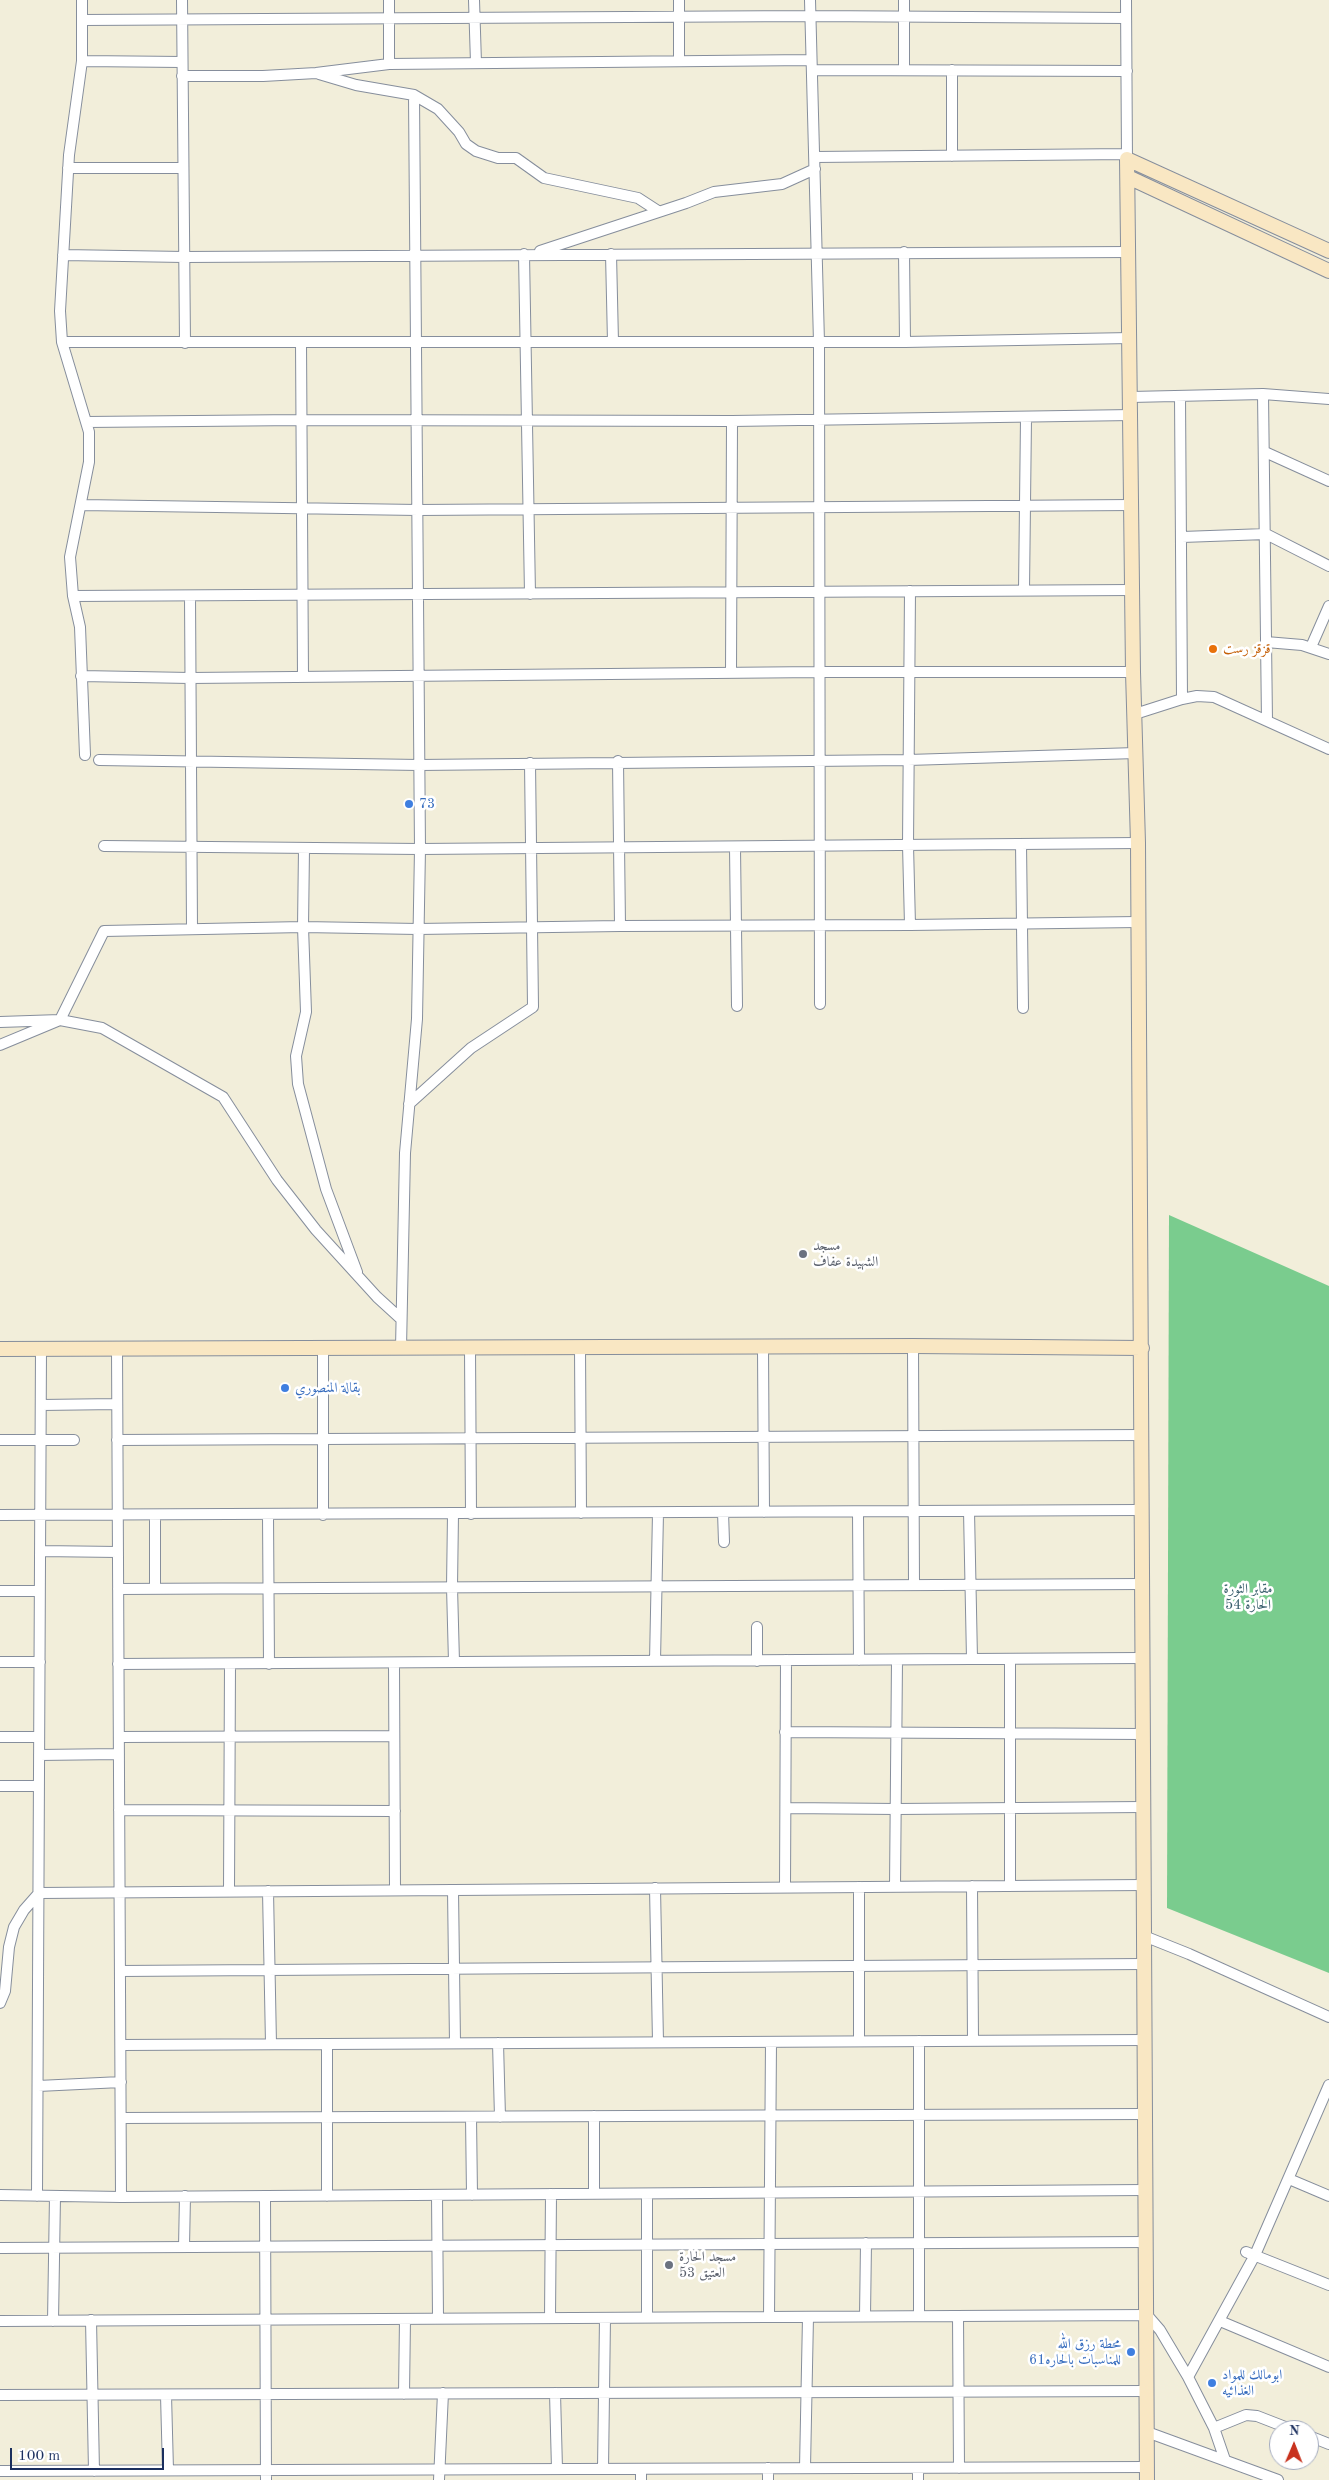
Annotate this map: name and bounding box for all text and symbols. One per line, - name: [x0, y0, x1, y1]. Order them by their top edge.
- place label: قزقز رست: [1223, 641, 1271, 657]
- marker: قزقز رست: [1207, 643, 1219, 655]
- place label: 73: [419, 796, 435, 812]
- marker: 73: [403, 798, 415, 810]
- place label: مسجد الشهيدة عفاف: [813, 1238, 878, 1270]
- marker: مسجد الشهيدة عفاف: [797, 1248, 809, 1260]
- place label: بقالة المنصوري: [295, 1380, 360, 1396]
- marker: بقالة المنصوري: [279, 1382, 291, 1394]
- park label: مقابر الثورة الحارة 54: [1224, 1581, 1272, 1614]
- place label: مسجد الحارة 53 العتيق: [679, 2249, 736, 2282]
- marker: مسجد الحارة 53 العتيق: [663, 2259, 675, 2271]
- place label: محطة رزق الله للمناسبات بالحاره61: [1029, 2336, 1121, 2368]
- marker: محطة رزق الله للمناسبات بالحاره61: [1125, 2346, 1137, 2358]
- place label: ابومالك للمواد الغذائيه: [1222, 2367, 1282, 2400]
- marker: ابومالك للمواد الغذائيه: [1206, 2377, 1218, 2389]
- north arrow: [1269, 2420, 1319, 2470]
- text: N: [1289, 2424, 1300, 2438]
- scale bar: [12, 2438, 166, 2470]
- text: 100 m: [18, 2449, 60, 2464]

